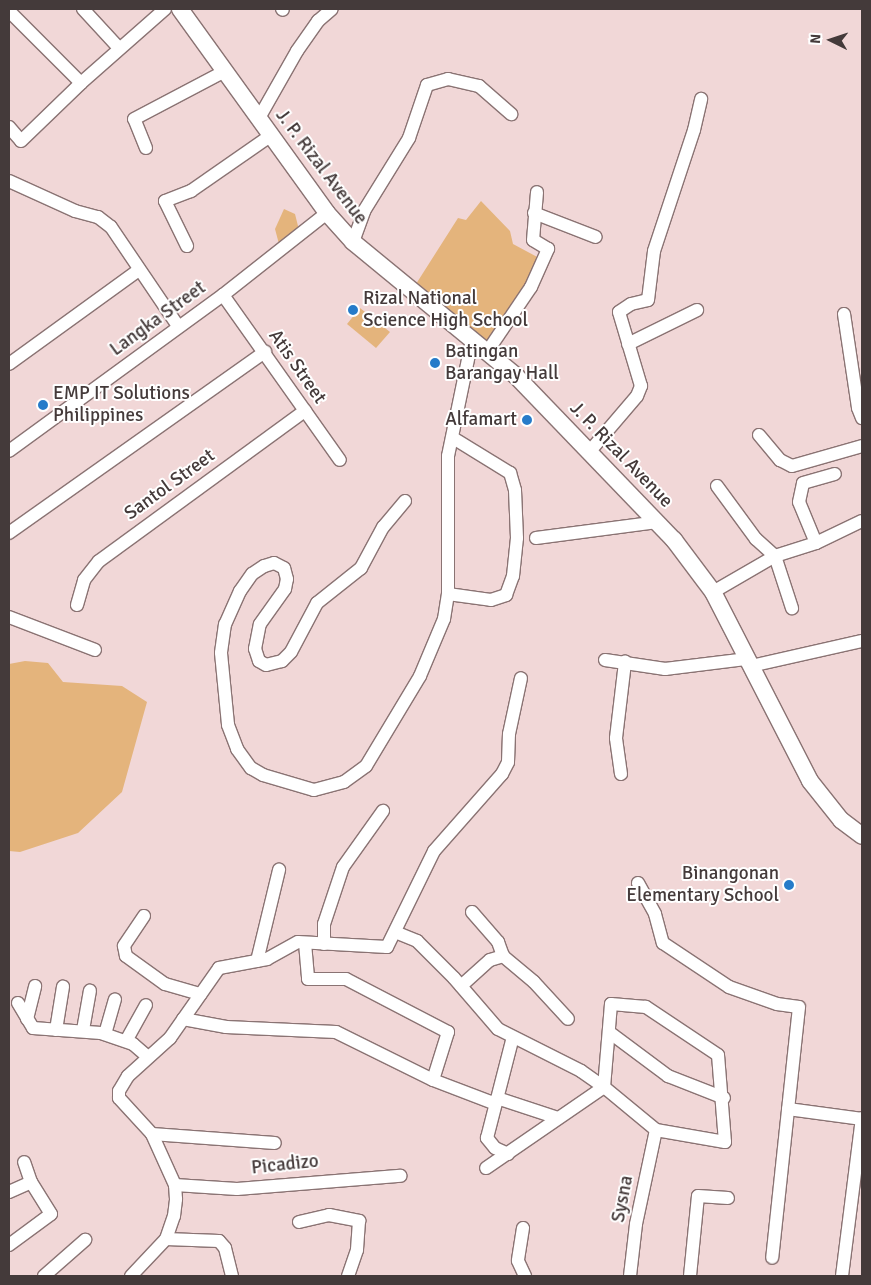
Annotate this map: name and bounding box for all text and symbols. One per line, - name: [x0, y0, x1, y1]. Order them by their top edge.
- north arrow: [806, 15, 856, 65]
- text: N: [807, 33, 824, 44]
- street label: J. P. Rizal Avenue: [270, 105, 372, 229]
- street label: Langka Street: [106, 277, 210, 361]
- place label: Rizal National Science High School: [363, 288, 528, 332]
- marker: Rizal National Science High School: [347, 304, 359, 316]
- street label: Atis Street: [263, 326, 331, 408]
- place label: Batingan Barangay Hall: [445, 341, 559, 385]
- marker: Batingan Barangay Hall: [429, 357, 441, 369]
- place label: EMP IT Solutions Philippines: [53, 383, 190, 427]
- street label: J. P. Rizal Avenue: [565, 397, 677, 513]
- marker: EMP IT Solutions Philippines: [37, 399, 49, 411]
- place label: Alfamart: [445, 409, 517, 431]
- marker: Alfamart: [521, 414, 533, 426]
- street label: Santol Street: [120, 445, 220, 525]
- place label: Binangonan Elementary School: [626, 863, 779, 907]
- marker: Binangonan Elementary School: [783, 879, 795, 891]
- street label: Picadizo: [250, 1150, 320, 1180]
- street label: Sysna: [607, 1174, 639, 1224]

